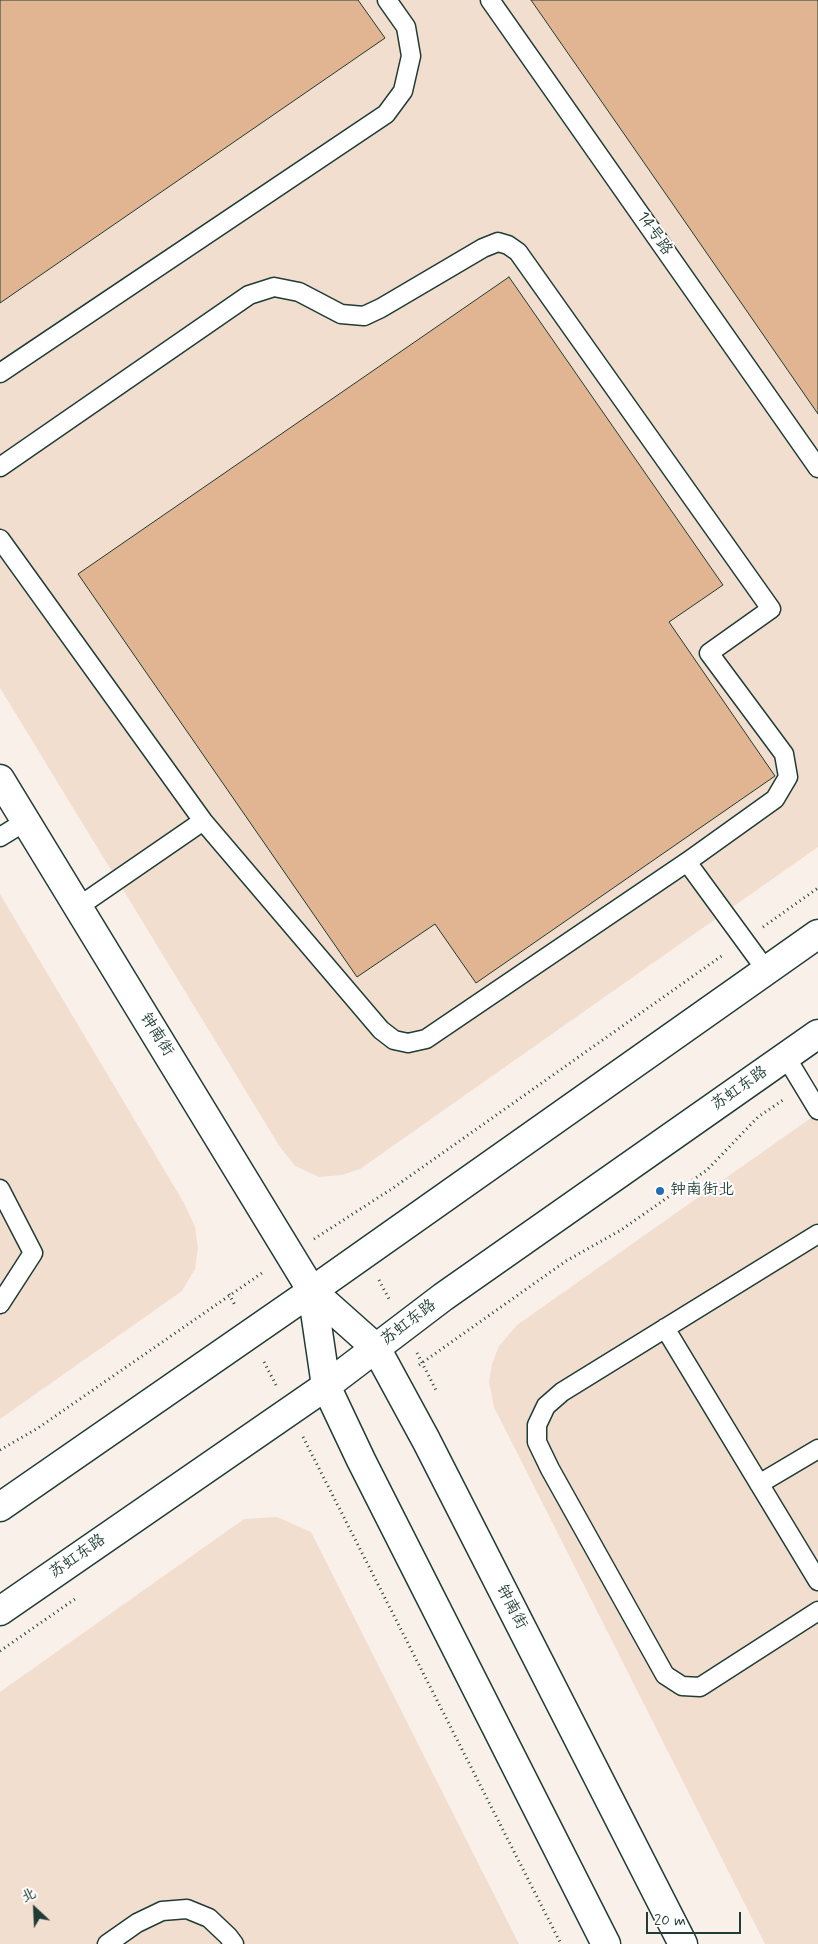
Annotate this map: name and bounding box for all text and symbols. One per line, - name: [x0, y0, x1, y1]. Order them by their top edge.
- street label: 14号路: [632, 208, 676, 260]
- street label: 钟南街: [135, 1010, 177, 1060]
- street label: 苏虹东路: [708, 1063, 772, 1115]
- place label: 钟南街北: [670, 1181, 734, 1201]
- marker: 钟南街北: [654, 1185, 666, 1197]
- street label: 苏虹东路: [378, 1296, 440, 1350]
- street label: 苏虹东路: [46, 1531, 110, 1583]
- street label: 钟南街: [492, 1581, 530, 1633]
- north arrow: [10, 1884, 60, 1934]
- text: 北: [19, 1884, 39, 1907]
- scale bar: [648, 1902, 743, 1934]
- text: 20 m: [654, 1911, 686, 1931]

